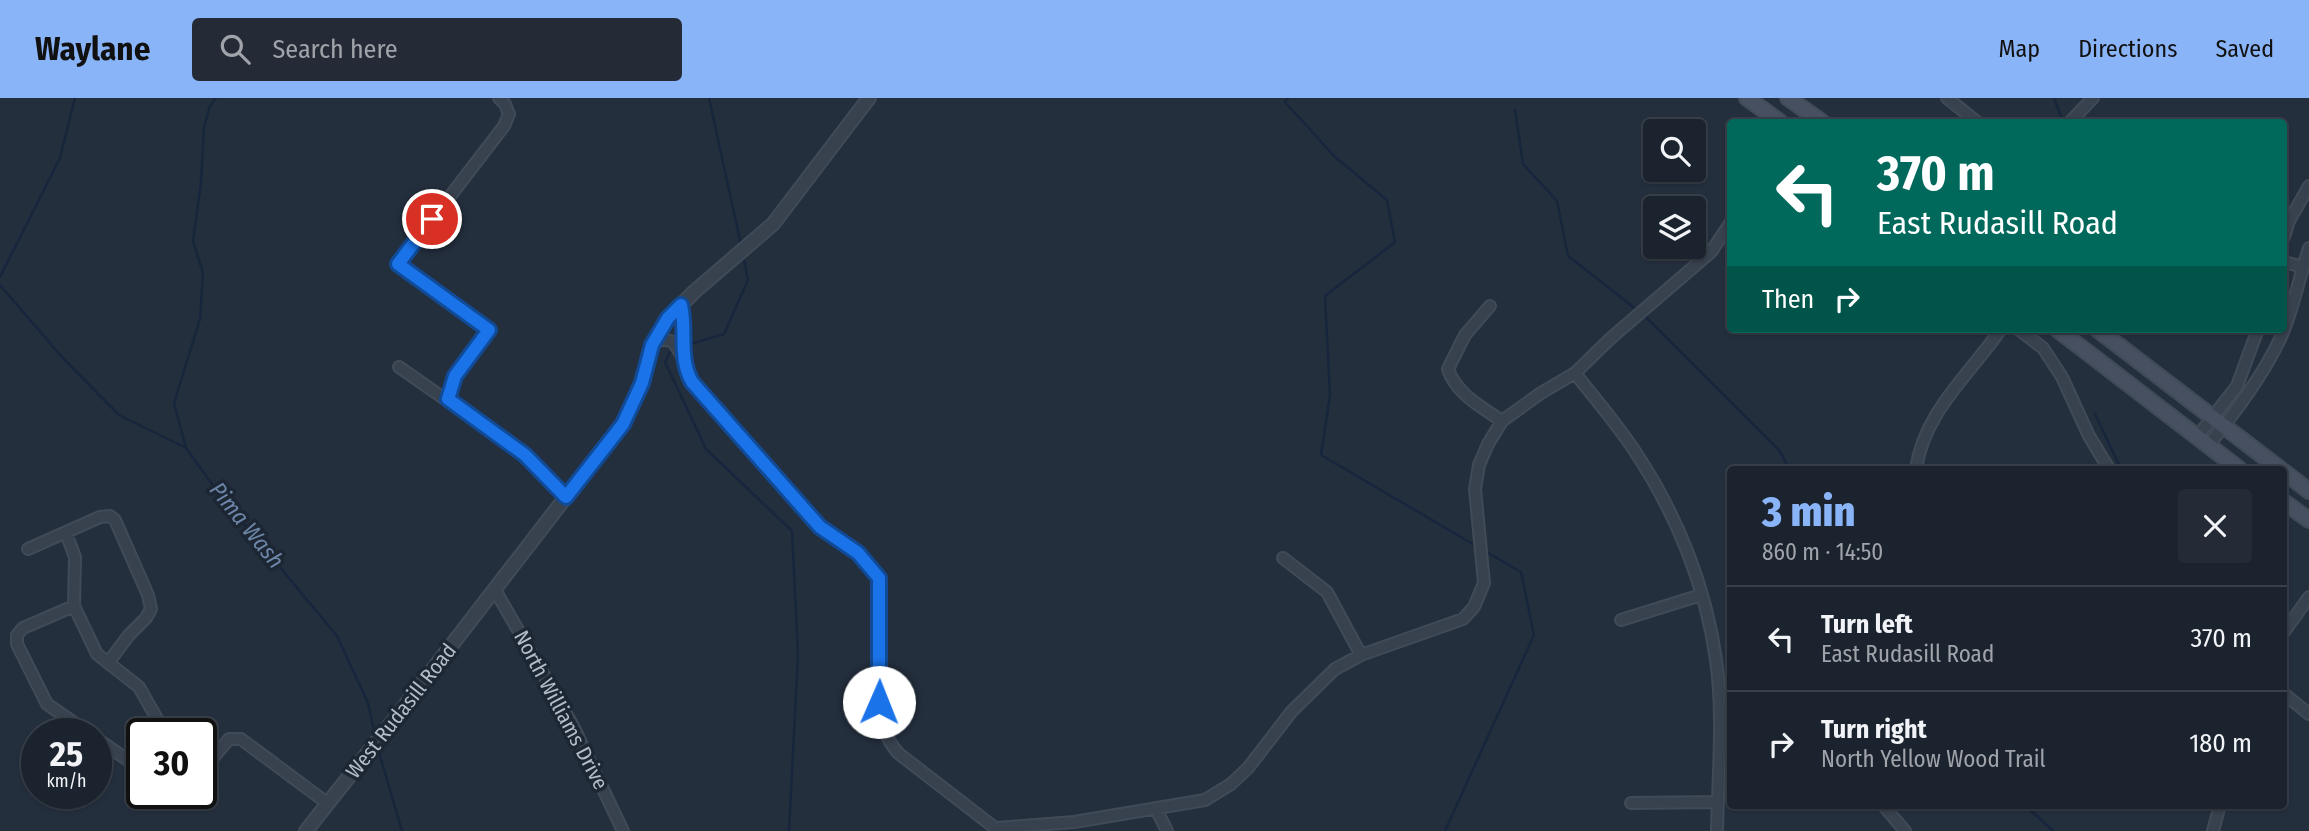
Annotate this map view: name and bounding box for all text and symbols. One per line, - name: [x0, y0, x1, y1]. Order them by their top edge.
- search box: [192, 18, 682, 81]
- text: Waylane: [35, 29, 150, 69]
- icon: search: [216, 30, 254, 68]
- text: Search here: [272, 34, 398, 65]
- text: Map: [1999, 35, 2040, 63]
- text: Directions: [2078, 35, 2177, 63]
- text: Saved: [2215, 35, 2274, 63]
- map controls: [1643, 119, 1706, 259]
- button: search: [1643, 119, 1706, 182]
- text: 370 m: [1877, 144, 1995, 203]
- icon: left: [1762, 147, 1853, 238]
- pin: [402, 189, 462, 249]
- button: layers: [1643, 196, 1706, 259]
- icon: arrive: [413, 200, 451, 238]
- text: East Rudasill Road: [1877, 204, 2118, 242]
- icon: right: [1828, 280, 1866, 318]
- text: Then: [1762, 284, 1814, 315]
- water label: Pima Wash: [204, 476, 290, 574]
- text: 3 min: [1762, 487, 1855, 537]
- button: close: [2178, 489, 2252, 563]
- text: 860 m · 14:50: [1762, 538, 1883, 566]
- text: Turn left: [1821, 609, 1913, 640]
- icon: left: [1762, 620, 1800, 658]
- text: 370 m: [2191, 623, 2252, 654]
- street label: North Williams Drive: [508, 626, 614, 794]
- street label: West Rudasill Road: [340, 638, 462, 784]
- text: East Rudasill Road: [1821, 640, 1994, 668]
- position arrow: [842, 665, 916, 739]
- text: Turn right: [1821, 714, 1927, 745]
- speed limit sign: 30: [126, 718, 217, 809]
- icon: right: [1762, 725, 1800, 763]
- text: 180 m: [2189, 728, 2252, 759]
- text: 25: [50, 733, 83, 775]
- text: North Yellow Wood Trail: [1821, 745, 2046, 773]
- text: km/h: [46, 770, 87, 792]

